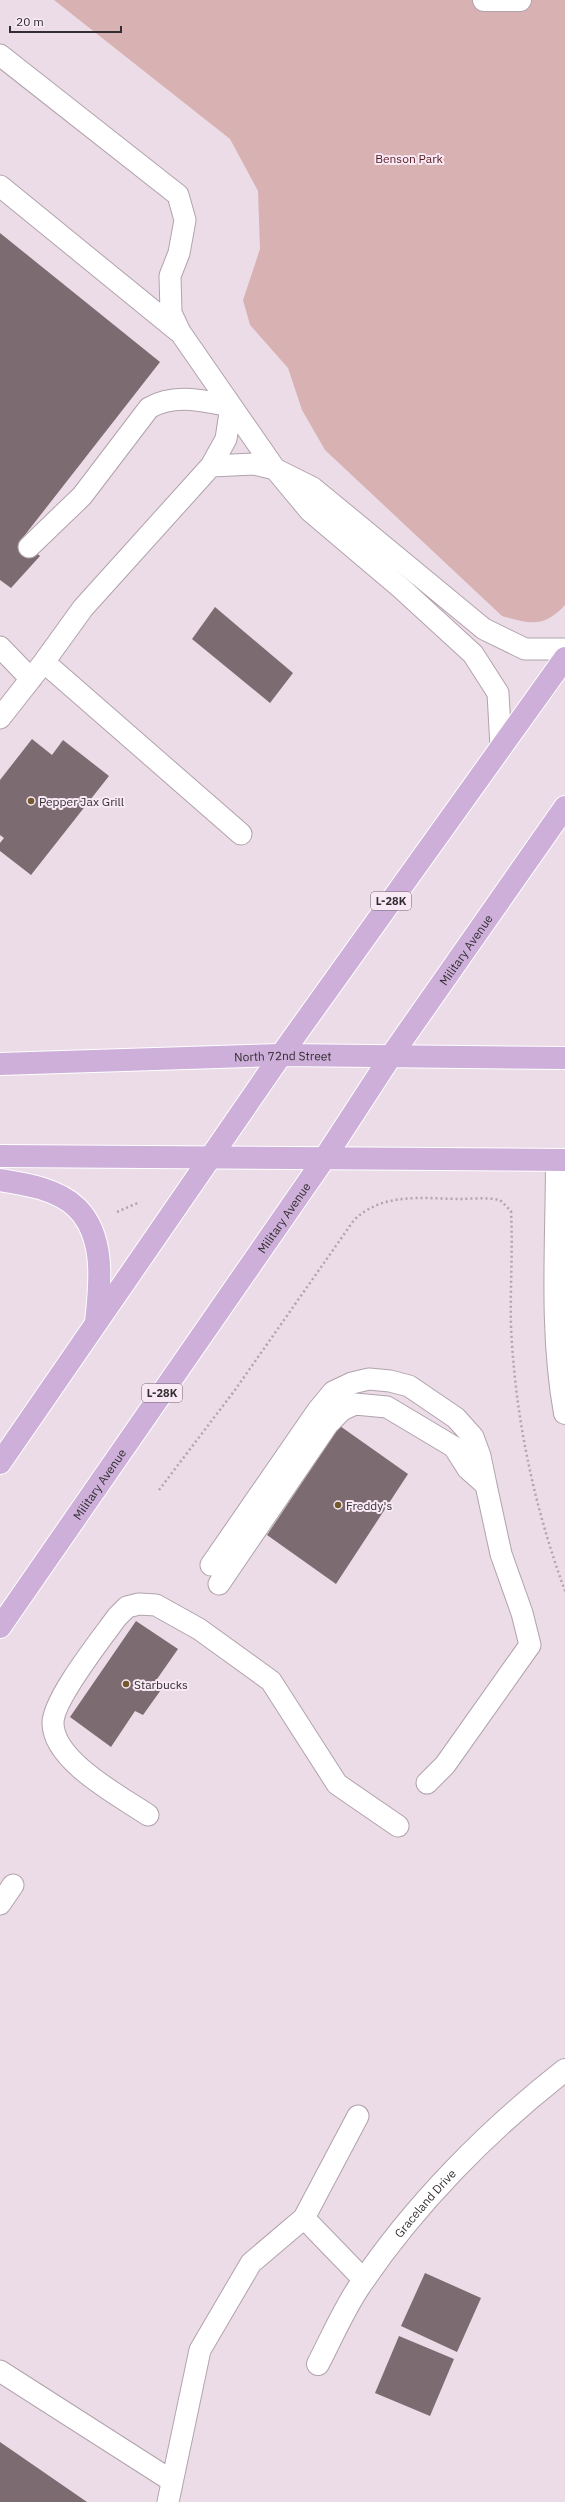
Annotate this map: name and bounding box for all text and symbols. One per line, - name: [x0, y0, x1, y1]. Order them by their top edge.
- scale bar: [10, 8, 121, 34]
- text: 20 m: [16, 14, 44, 29]
- park label: Benson Park: [375, 151, 444, 166]
- place label: Pepper Jax Grill: [39, 794, 124, 809]
- marker: Pepper Jax Grill: [26, 796, 36, 806]
- road number: L-28K: [371, 892, 411, 910]
- street label: Military Avenue: [435, 911, 496, 988]
- street label: North 72nd Street: [234, 1047, 332, 1064]
- street label: Military Avenue: [254, 1179, 314, 1256]
- road number: L-28K: [142, 1384, 182, 1402]
- street label: Military Avenue: [69, 1445, 129, 1522]
- place label: Freddy's: [346, 1498, 392, 1513]
- marker: Freddy's: [333, 1500, 343, 1510]
- place label: Starbucks: [134, 1677, 188, 1692]
- marker: Starbucks: [121, 1679, 131, 1689]
- street label: Graceland Drive: [391, 2165, 459, 2240]

